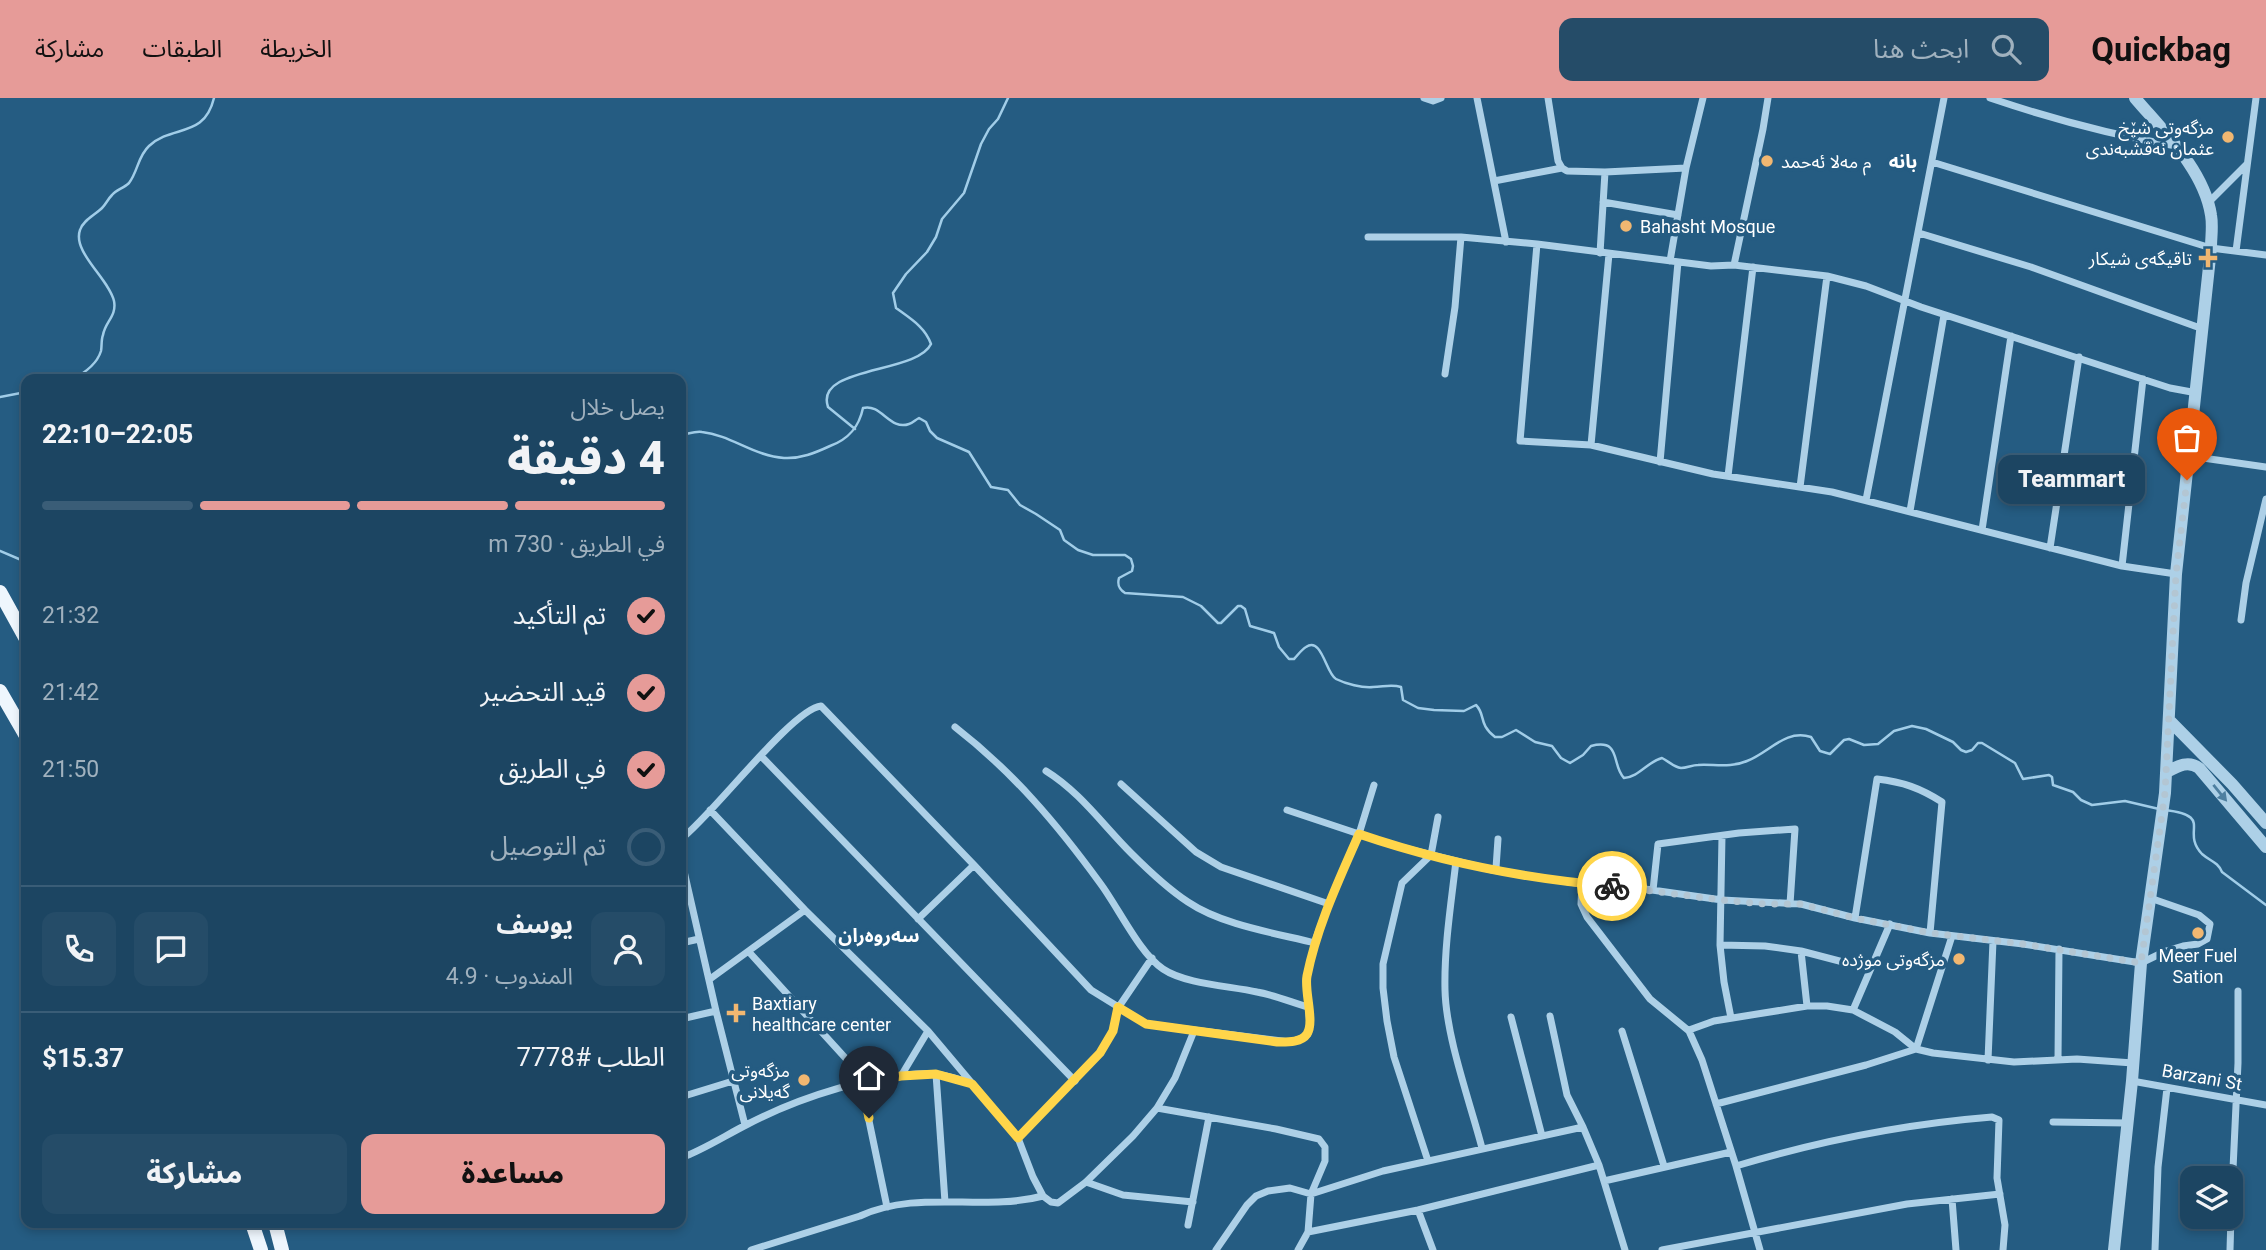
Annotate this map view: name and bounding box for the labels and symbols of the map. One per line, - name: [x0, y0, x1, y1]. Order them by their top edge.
- place label: مزگەوتی شێخ عثمان نەقشبەندی: [2086, 117, 2214, 160]
- marker: مزگەوتی شێخ عثمان نەقشبەندی: [2220, 129, 2236, 145]
- district label: بانە: [1889, 150, 1917, 173]
- place label: م مەلا ئەحمد: [1781, 151, 1872, 176]
- marker: م مەلا ئەحمد: [1759, 153, 1775, 169]
- place label: Bahasht Mosque: [1640, 216, 1775, 237]
- marker: Bahasht Mosque: [1618, 218, 1634, 234]
- place label: تاقیگەی شیکار: [2088, 248, 2192, 270]
- marker: تاقیگەی شیکار: [2198, 248, 2218, 268]
- pin: [2157, 408, 2217, 480]
- callout: Teammart: [1998, 456, 2145, 504]
- one-way arrow: [2212, 784, 2227, 801]
- courier: [1577, 851, 1647, 921]
- district label: سەروەران: [838, 924, 920, 947]
- marker: Meer Fuel Sation: [2190, 925, 2206, 941]
- place label: Meer Fuel Sation: [2159, 945, 2237, 987]
- place label: مزگەوتی موژدە: [1842, 949, 1945, 971]
- marker: مزگەوتی موژدە: [1951, 951, 1967, 967]
- place label: Baxtiary healthcare center: [752, 993, 891, 1035]
- marker: Baxtiary healthcare center: [726, 1003, 746, 1023]
- pin: [839, 1046, 899, 1118]
- place label: مزگەوتی گەیلانی: [731, 1060, 791, 1103]
- street label: Barzani St: [2160, 1060, 2244, 1094]
- marker: مزگەوتی گەیلانی: [796, 1072, 812, 1088]

